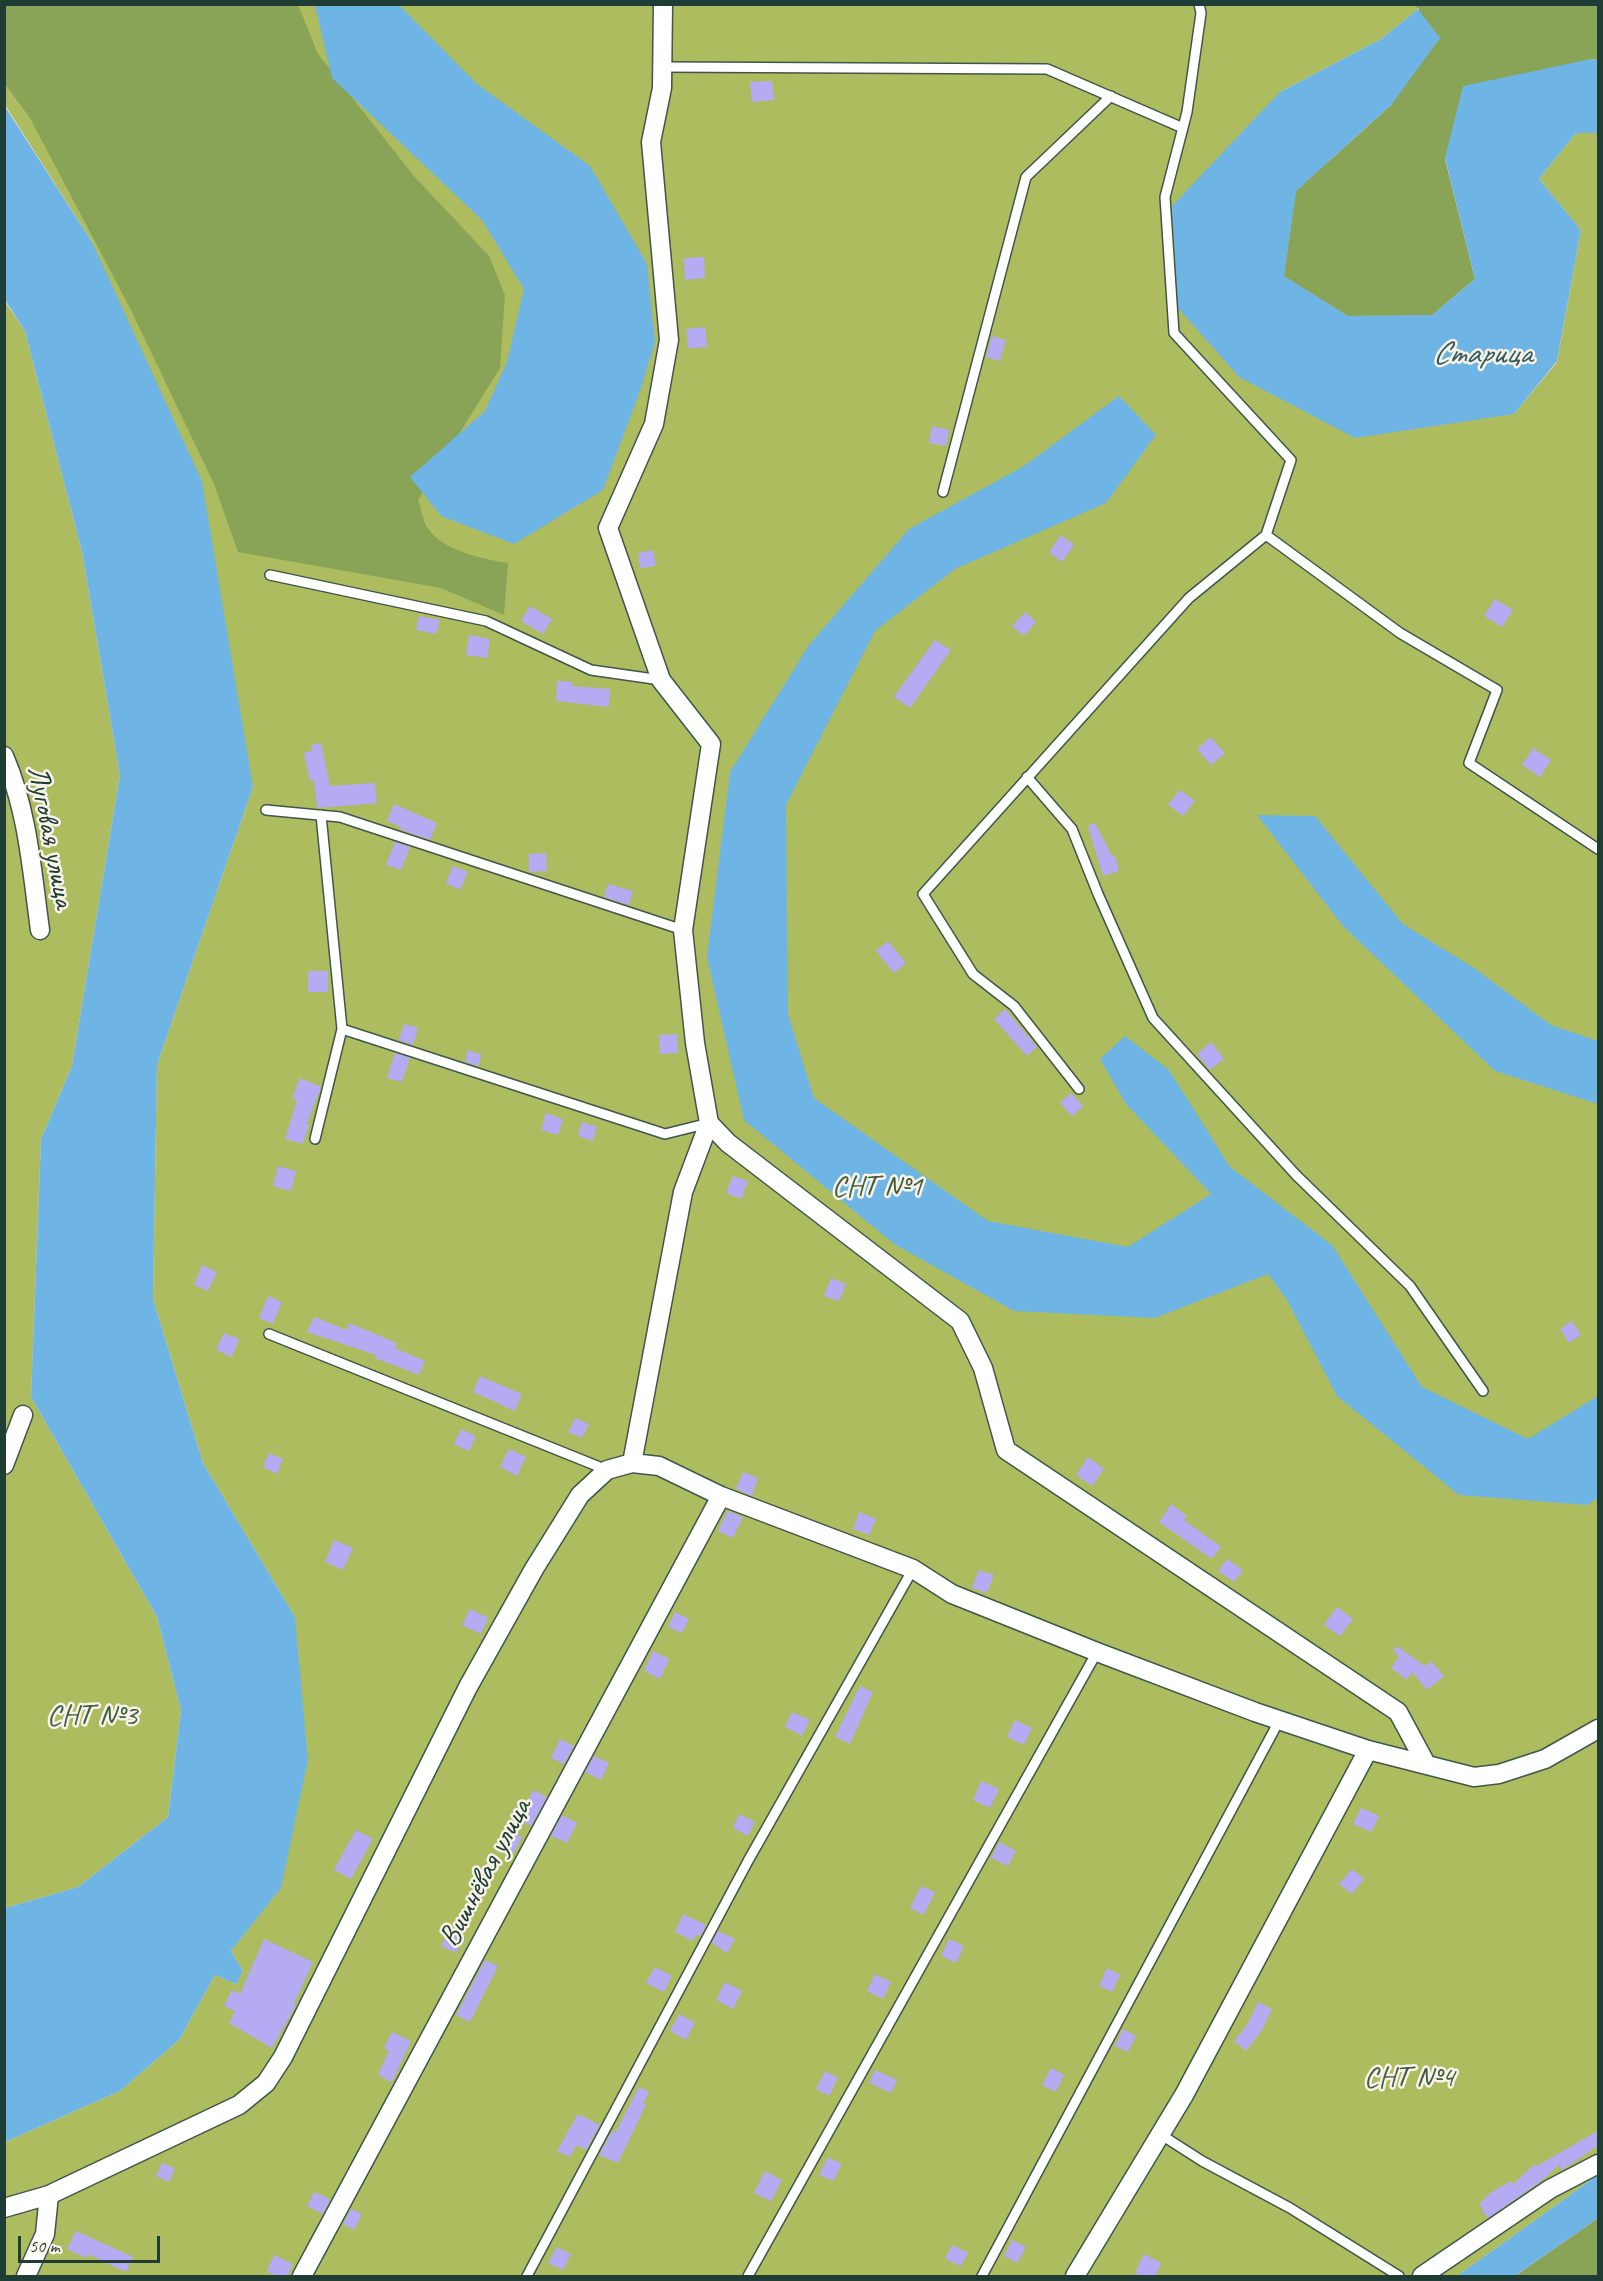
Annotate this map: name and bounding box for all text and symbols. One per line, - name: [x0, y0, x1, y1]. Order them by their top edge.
- water label: Старица: [1433, 336, 1531, 374]
- street label: Луговая улица: [19, 763, 81, 911]
- park label: СНТ №1: [832, 1169, 922, 1205]
- park label: СНТ №3: [47, 1698, 137, 1734]
- street label: Вишнёвая улица: [432, 1793, 540, 1953]
- park label: СНТ №4: [1364, 2060, 1454, 2096]
- scale bar: [21, 2224, 164, 2262]
- text: 50 m: [29, 2235, 60, 2257]

